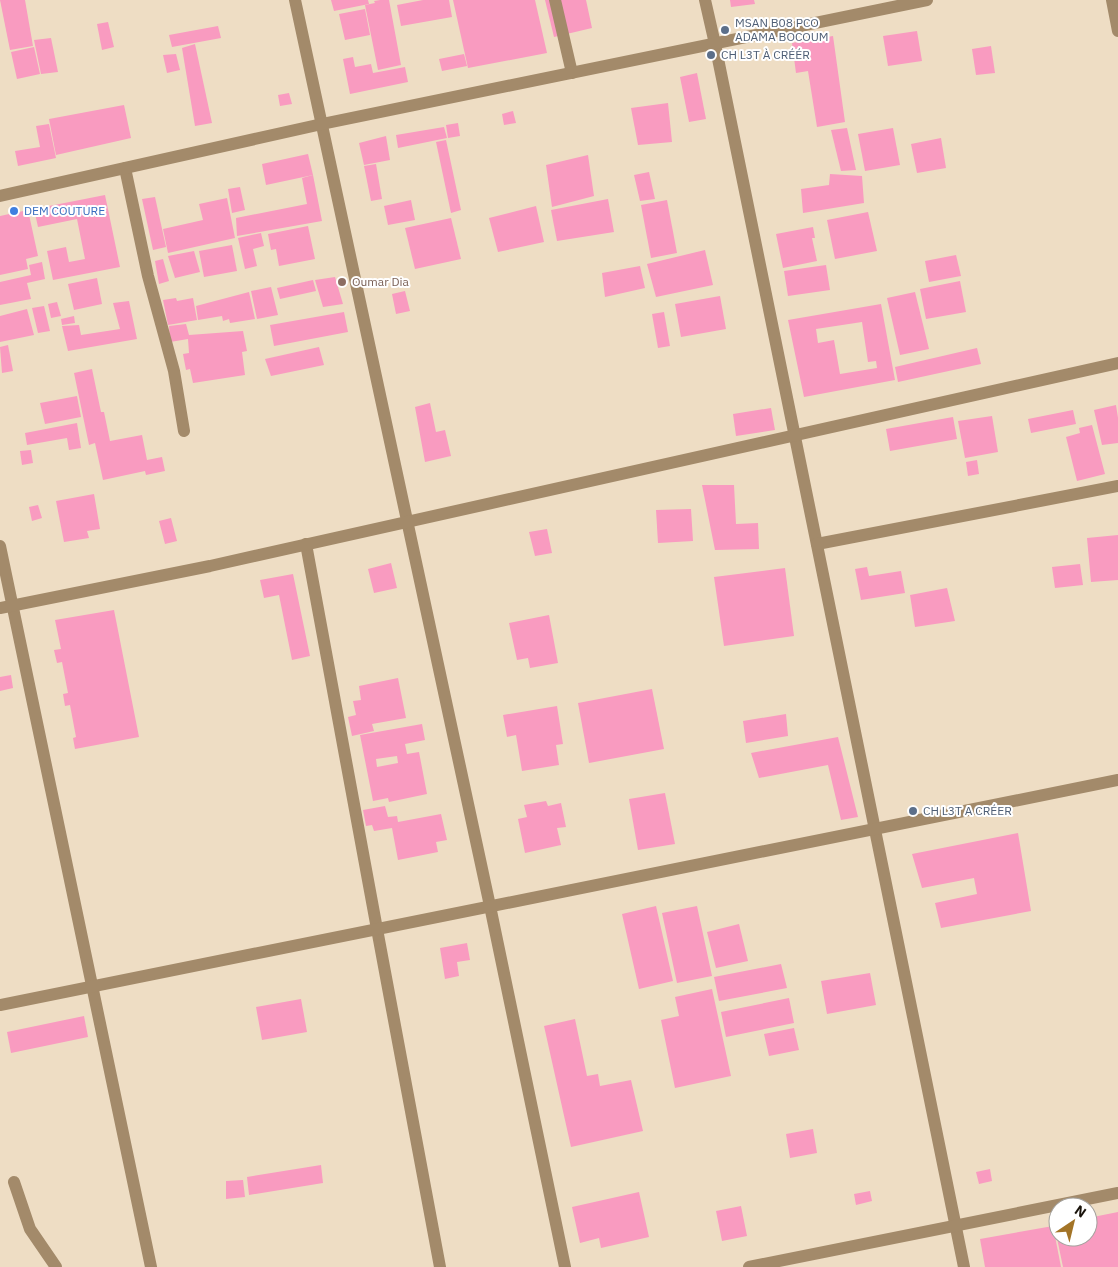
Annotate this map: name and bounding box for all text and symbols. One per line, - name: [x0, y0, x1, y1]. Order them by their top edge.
- place label: MSAN B08 PCO ADAMA BOCOUM: [735, 15, 829, 44]
- marker: MSAN B08 PCO ADAMA BOCOUM: [719, 24, 731, 36]
- place label: CH L3T À CRÉÉR: [721, 47, 810, 62]
- marker: CH L3T À CRÉÉR: [705, 49, 717, 61]
- place label: DEM COUTURE: [24, 203, 105, 218]
- marker: DEM COUTURE: [8, 205, 20, 217]
- place label: Oumar Dia: [352, 274, 409, 289]
- marker: Oumar Dia: [336, 276, 348, 288]
- place label: CH L3T A CRÉER: [923, 803, 1012, 818]
- marker: CH L3T A CRÉER: [907, 805, 919, 817]
- north arrow: [1048, 1197, 1098, 1247]
- text: N: [1071, 1201, 1090, 1222]

